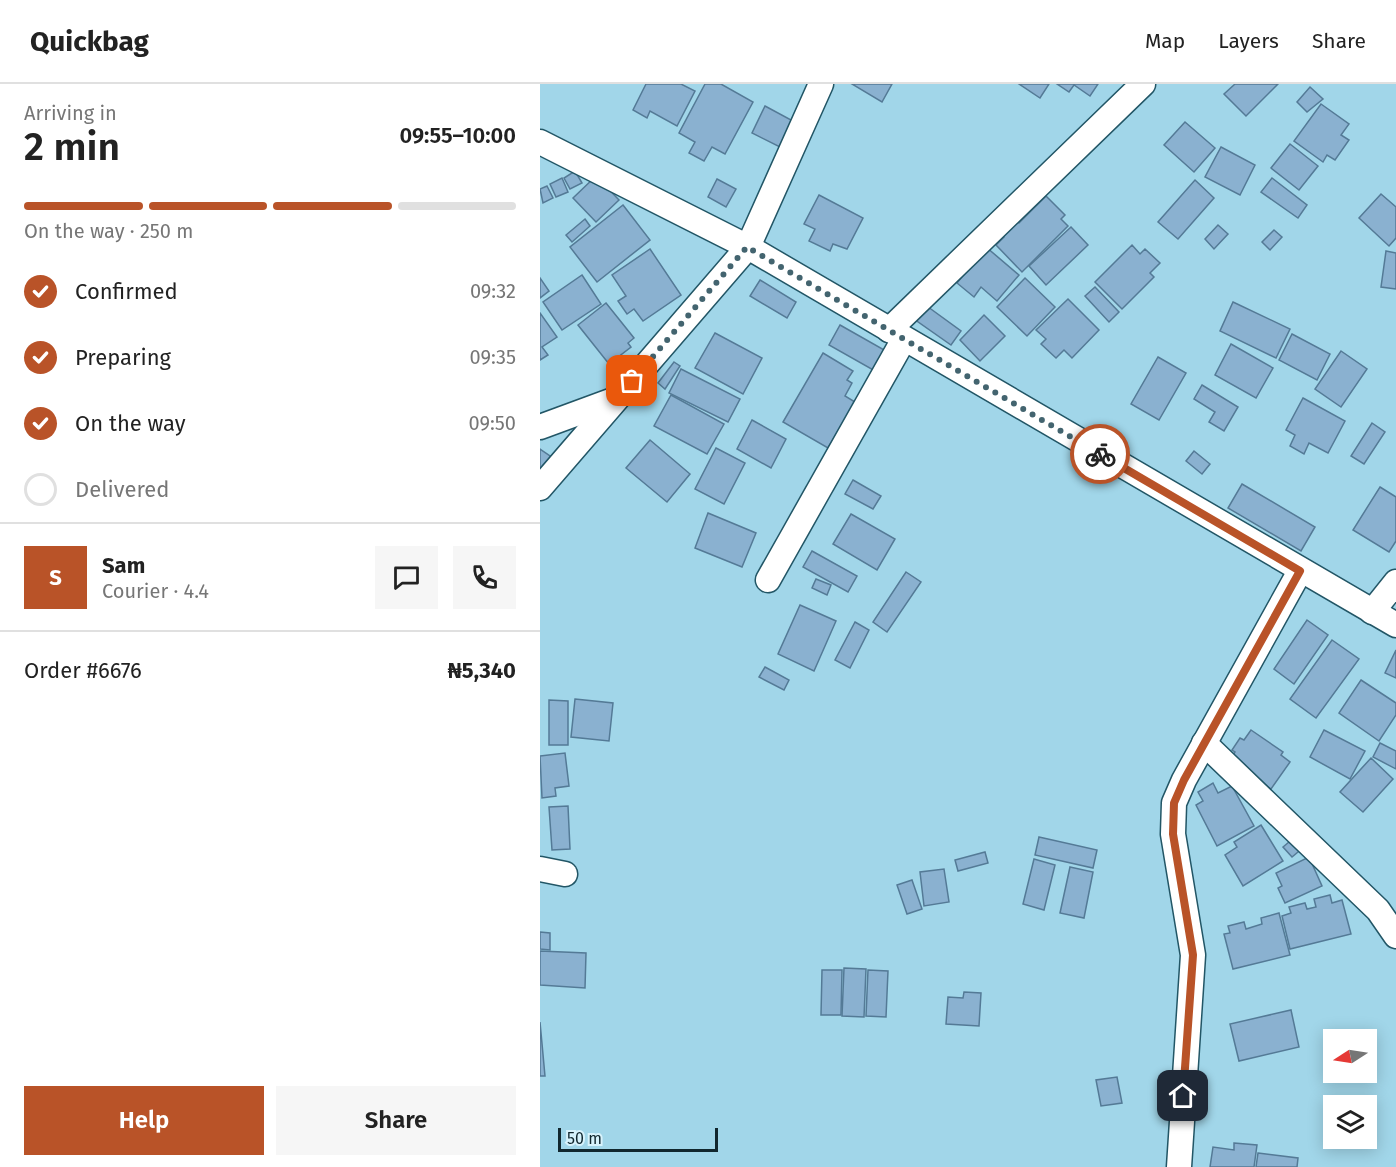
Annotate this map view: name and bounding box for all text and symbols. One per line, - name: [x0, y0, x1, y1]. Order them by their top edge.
- text: Quickbag: [30, 25, 149, 58]
- text: Map: [1145, 28, 1185, 54]
- text: Layers: [1218, 28, 1279, 54]
- text: Share: [1312, 28, 1366, 54]
- text: Arriving in: [24, 101, 117, 125]
- text: 09:55–10:00: [399, 122, 516, 149]
- text: 2 min: [24, 124, 120, 170]
- text: On the way · 250 m: [24, 219, 193, 243]
- icon: check: [24, 275, 57, 308]
- text: Confirmed: [75, 278, 178, 305]
- text: 09:32: [470, 279, 516, 303]
- icon: check: [24, 341, 57, 374]
- text: Preparing: [75, 344, 171, 371]
- text: 09:35: [470, 345, 516, 369]
- pin: [606, 355, 657, 406]
- icon: bag: [615, 364, 648, 397]
- icon: check: [24, 407, 57, 440]
- text: On the way: [75, 410, 186, 437]
- text: 09:50: [468, 411, 516, 435]
- courier: [1070, 424, 1130, 484]
- icon: bike: [1084, 438, 1117, 471]
- text: Delivered: [75, 476, 170, 503]
- button: chat: [375, 546, 438, 609]
- button: phone: [453, 546, 516, 609]
- text: Sam: [102, 552, 145, 579]
- text: S: [49, 564, 62, 591]
- text: Courier · 4.4: [102, 579, 209, 603]
- text: Order #6676: [24, 657, 142, 684]
- text: ₦5,340: [447, 657, 516, 684]
- north arrow: [1323, 1029, 1377, 1083]
- map controls: [1323, 1029, 1377, 1149]
- pin: [1157, 1070, 1208, 1121]
- icon: home: [1166, 1079, 1199, 1112]
- button: Help: [24, 1086, 264, 1155]
- button: Share: [276, 1086, 516, 1155]
- button: layers: [1323, 1095, 1377, 1149]
- scale bar: [558, 1125, 718, 1152]
- text: 50 m: [567, 1129, 602, 1148]

